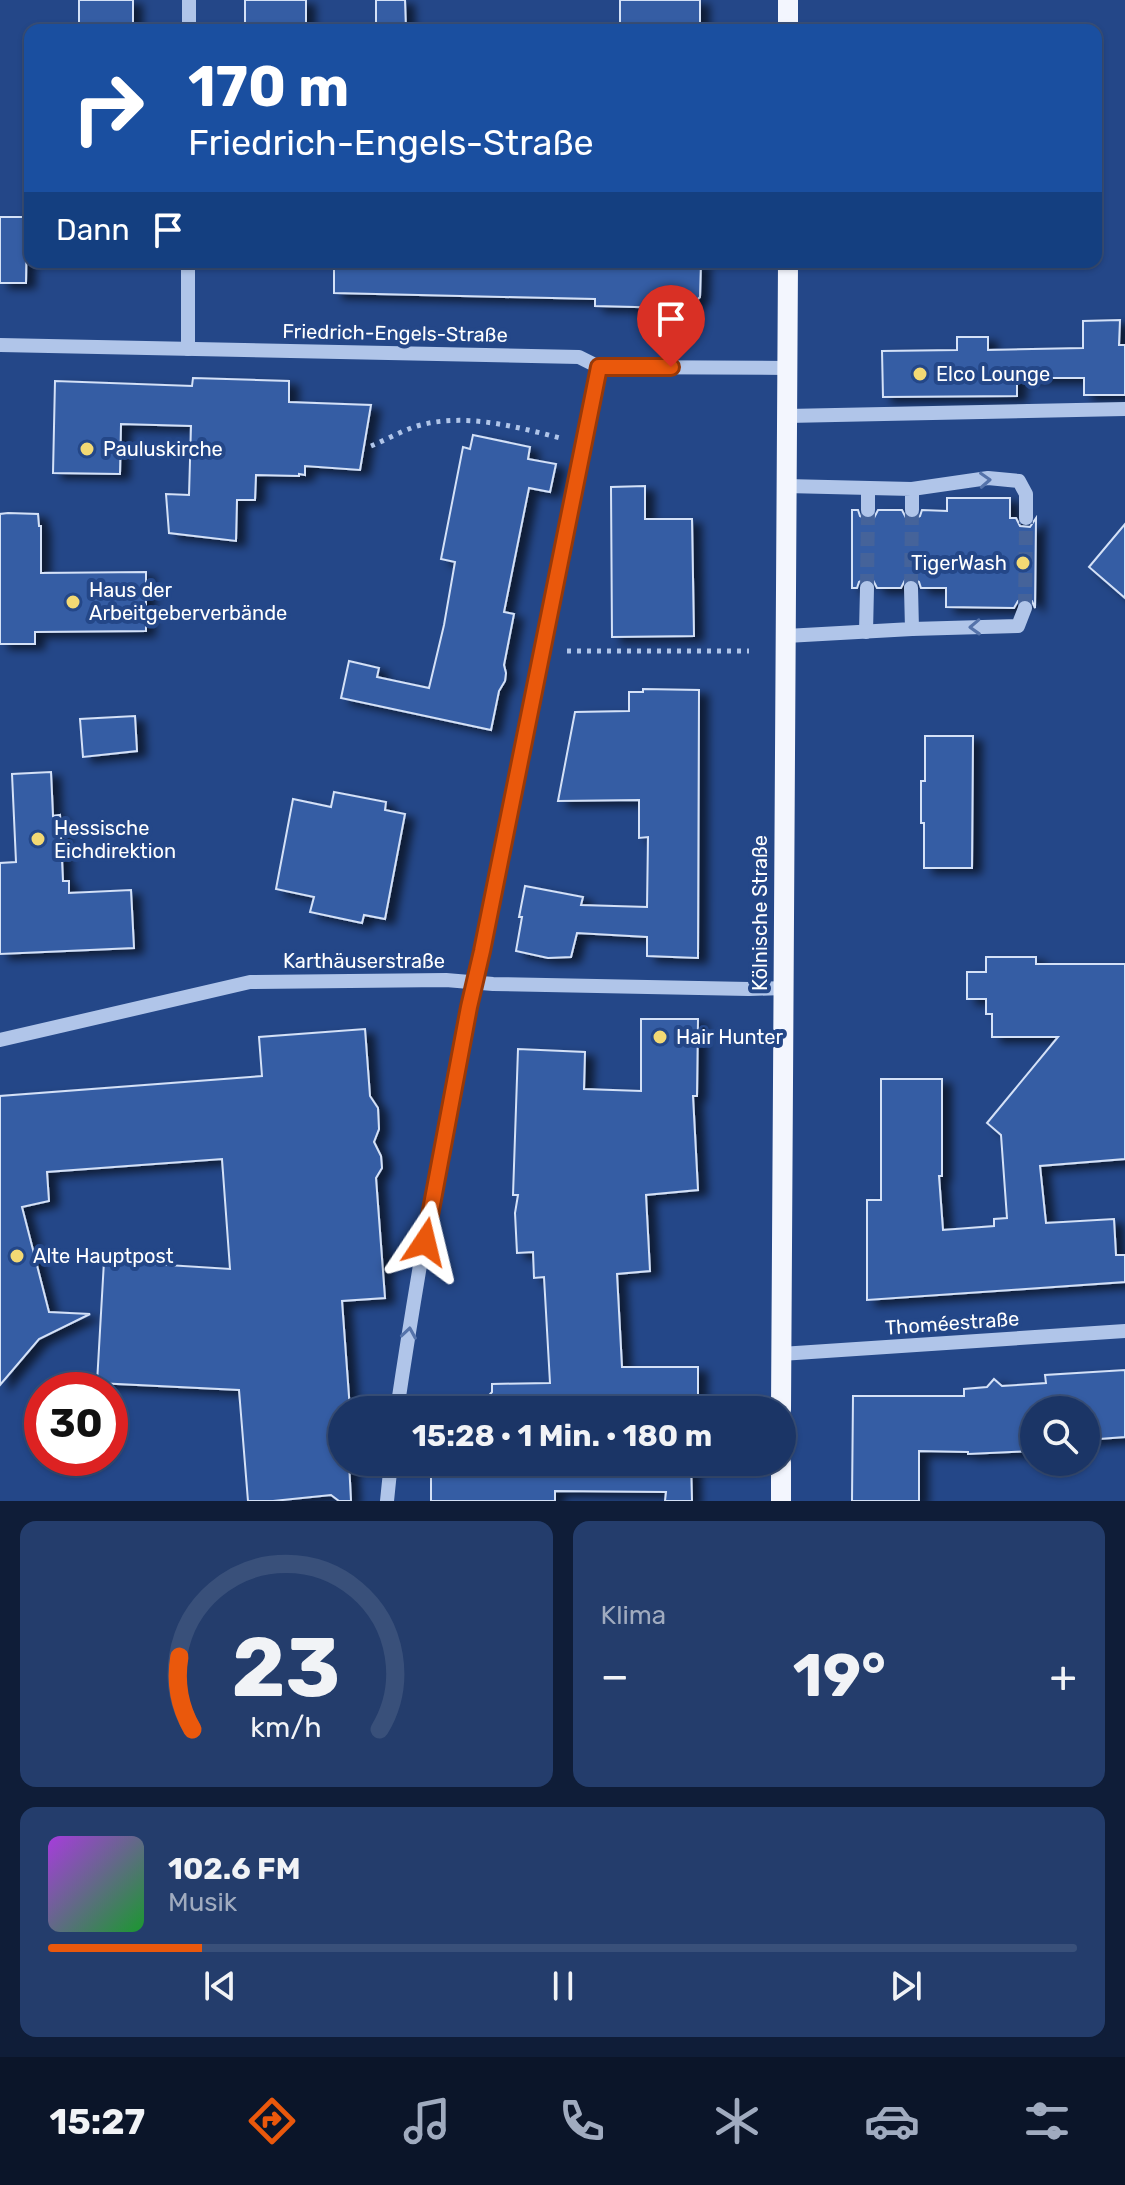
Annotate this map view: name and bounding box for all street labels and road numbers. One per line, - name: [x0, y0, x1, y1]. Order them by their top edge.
- street label: Friedrich-Engels-Straße: [282, 319, 508, 347]
- street label: Kölnische Straße: [748, 835, 772, 991]
- street label: Karthäuserstraße: [283, 949, 445, 973]
- street label: Thoméestraße: [884, 1306, 1020, 1340]

